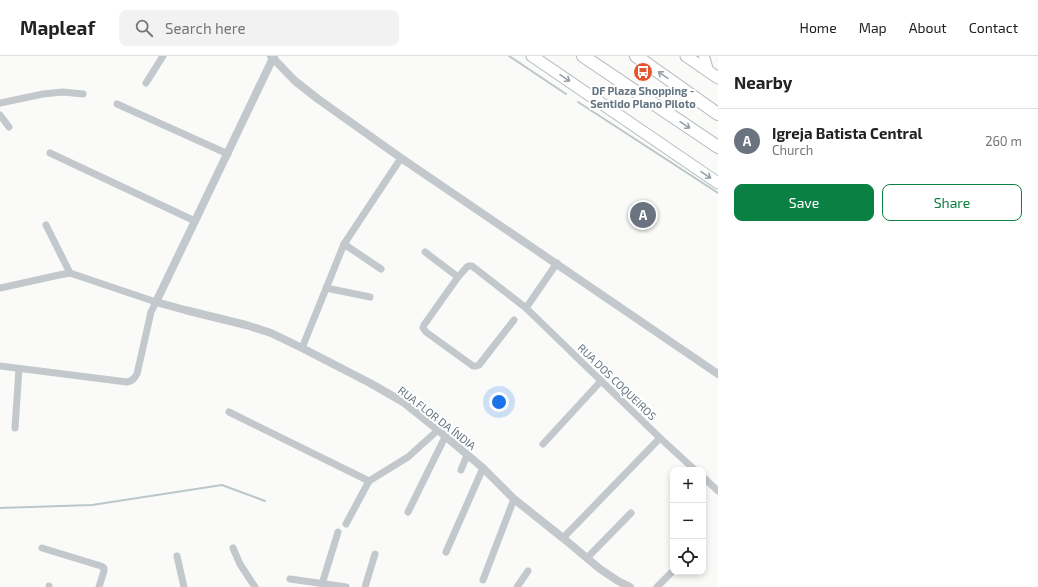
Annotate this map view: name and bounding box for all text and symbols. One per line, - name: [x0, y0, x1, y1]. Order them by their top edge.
- search box: [119, 10, 399, 46]
- text: Mapleaf: [20, 16, 95, 39]
- icon: search: [133, 17, 155, 39]
- text: Search here: [165, 19, 246, 37]
- text: Home: [800, 19, 837, 36]
- text: Map: [859, 19, 887, 36]
- text: About: [909, 19, 947, 36]
- text: Contact: [969, 19, 1018, 36]
- bus stop icon: DF Plaza Shopping - Sentido Plano Piloto: [632, 61, 654, 83]
- one-way arrow: [658, 71, 669, 79]
- text: Nearby: [734, 72, 792, 92]
- one-way arrow: [559, 74, 570, 82]
- place label: DF Plaza Shopping - Sentido Plano Piloto: [590, 84, 696, 110]
- one-way arrow: [679, 121, 690, 129]
- text: Igreja Batista Central: [772, 124, 922, 142]
- text: A: [743, 133, 751, 149]
- text: 260 m: [985, 133, 1022, 149]
- text: Church: [772, 142, 813, 158]
- one-way arrow: [701, 171, 712, 179]
- button: Save: [734, 184, 874, 221]
- button: Share: [882, 184, 1022, 221]
- pin: A: [630, 200, 656, 230]
- street label: RUA DOS COQUEIROS: [575, 341, 659, 423]
- street label: RUA FLOR DA ÍNDIA: [396, 383, 479, 452]
- your location: [489, 392, 509, 412]
- map controls: [670, 467, 706, 575]
- button: +: [670, 467, 706, 503]
- button: −: [670, 503, 706, 539]
- button: locate: [670, 539, 706, 575]

